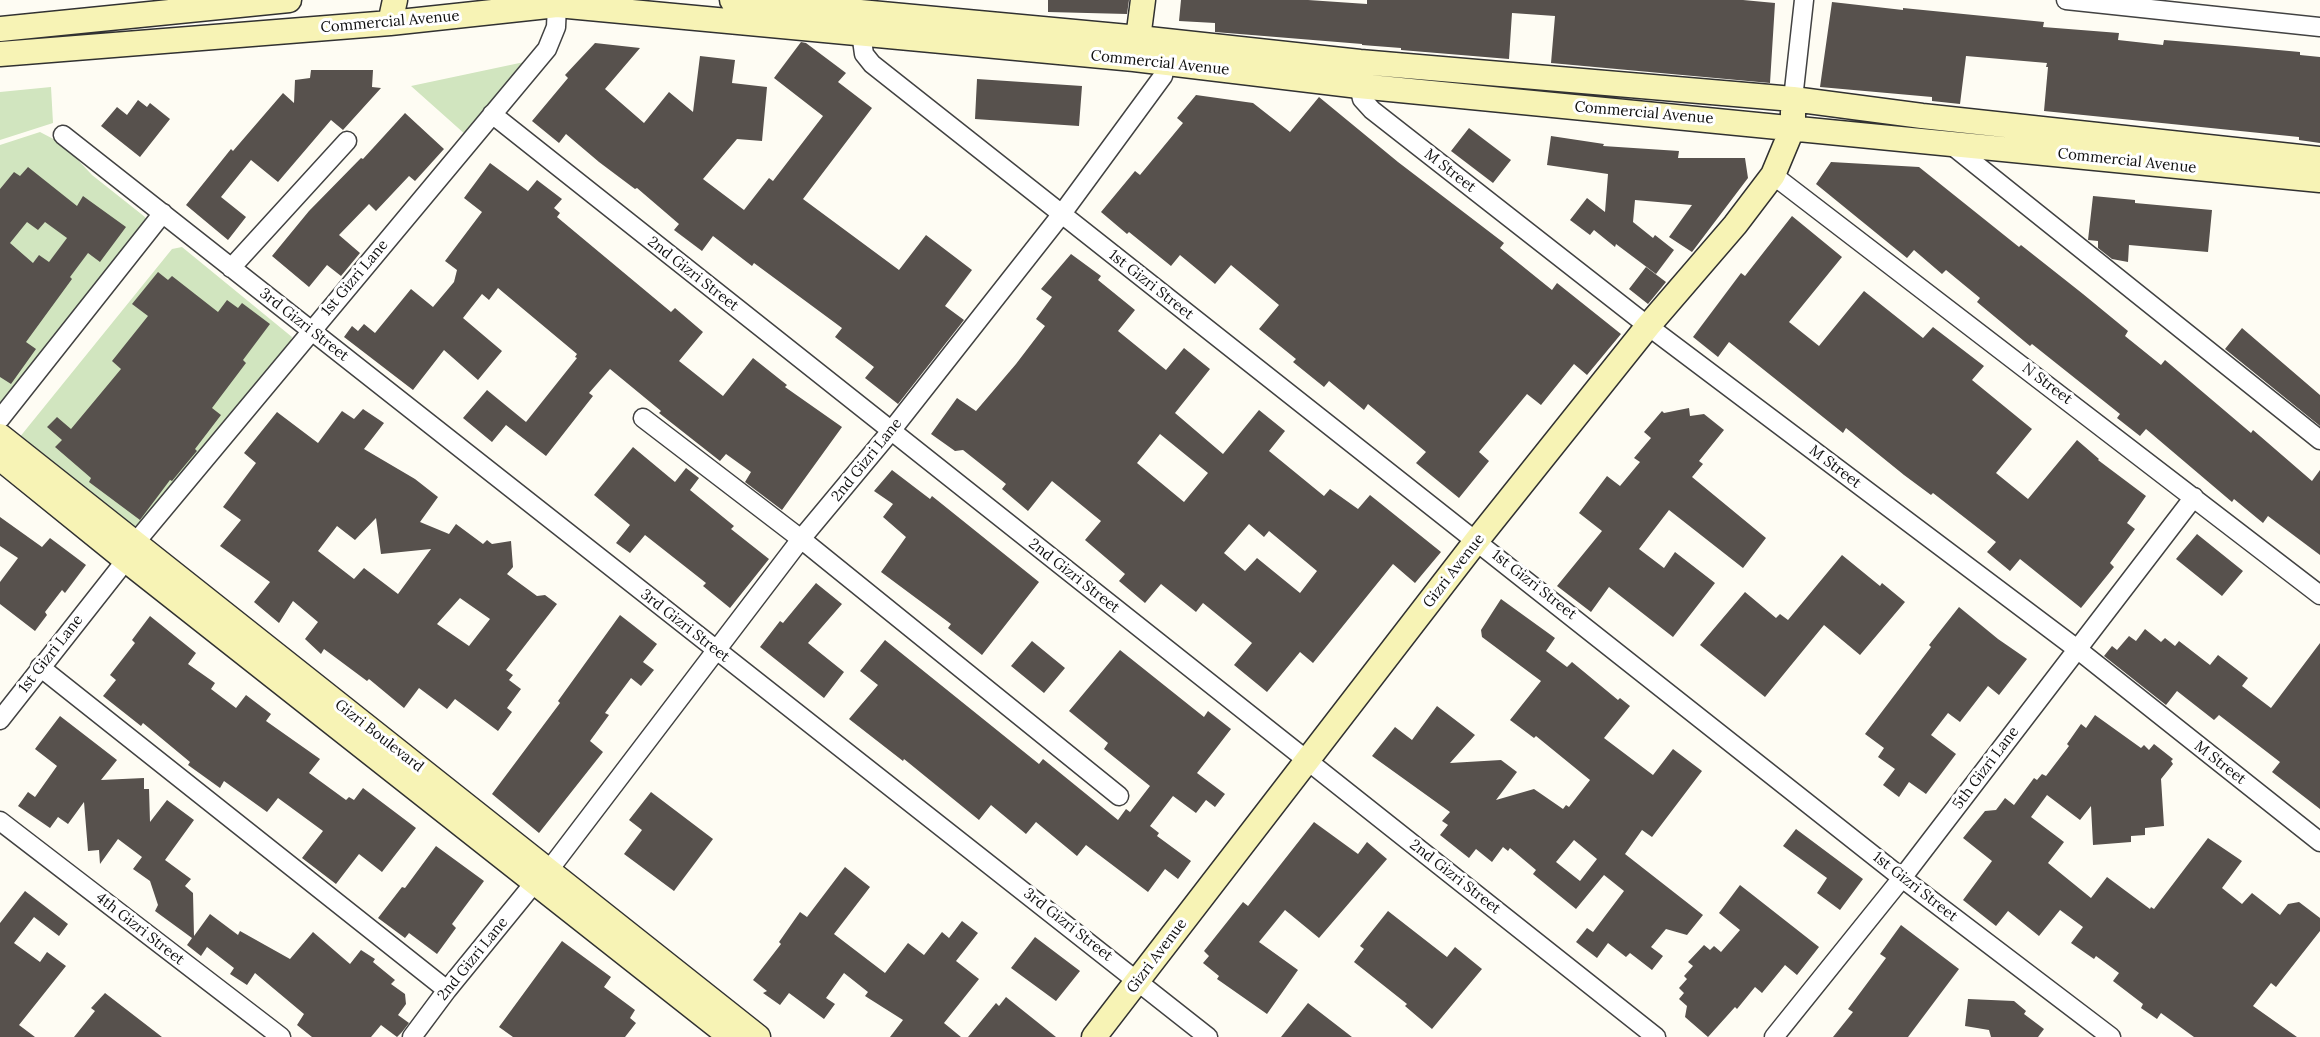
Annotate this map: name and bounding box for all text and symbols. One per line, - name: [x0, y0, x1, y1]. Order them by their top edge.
- street label: Commercial Avenue: [320, 7, 460, 37]
- street label: Commercial Avenue: [1090, 47, 1230, 79]
- street label: Commercial Avenue: [1574, 98, 1714, 128]
- street label: M Street: [1421, 145, 1479, 197]
- street label: Commercial Avenue: [2057, 145, 2197, 177]
- street label: 2nd Gizri Street: [644, 233, 742, 315]
- street label: 1st Gizri Lane: [318, 236, 392, 320]
- street label: 1st Gizri Street: [1105, 246, 1197, 324]
- street label: 3rd Gizri Street: [256, 285, 352, 365]
- street label: N Street: [2018, 359, 2076, 409]
- street label: 2nd Gizri Lane: [828, 415, 906, 505]
- street label: M Street: [1806, 442, 1864, 492]
- street label: Gizri Avenue: [1420, 530, 1488, 612]
- street label: 2nd Gizri Street: [1025, 535, 1123, 617]
- street label: 1st Gizri Street: [1488, 546, 1580, 624]
- street label: 3rd Gizri Street: [637, 586, 733, 666]
- street label: 1st Gizri Lane: [15, 611, 87, 697]
- street label: Gizri Boulevard: [331, 696, 427, 776]
- street label: 5th Gizri Lane: [1949, 723, 2023, 813]
- street label: M Street: [2191, 737, 2249, 789]
- street label: 2nd Gizri Street: [1406, 836, 1504, 918]
- street label: 1st Gizri Street: [1869, 848, 1961, 926]
- street label: 3rd Gizri Street: [1020, 885, 1116, 965]
- street label: 4th Gizri Street: [92, 889, 188, 969]
- street label: 2nd Gizri Lane: [434, 914, 512, 1004]
- street label: Gizri Avenue: [1123, 915, 1191, 997]

